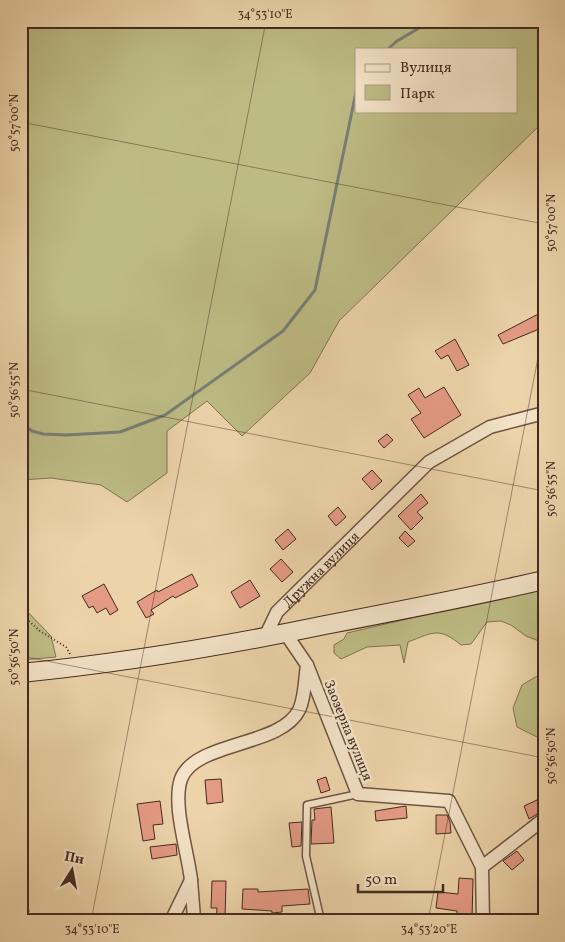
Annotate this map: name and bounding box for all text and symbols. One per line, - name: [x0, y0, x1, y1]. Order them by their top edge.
- text: 34°53'10"E: [238, 7, 292, 23]
- legend: [355, 48, 518, 112]
- text: Вулиця: [400, 58, 452, 79]
- text: Парк: [400, 84, 435, 105]
- text: 50°57'00"N: [7, 94, 23, 152]
- text: 50°57'00"N: [544, 194, 560, 252]
- text: 50°56'55"N: [7, 362, 23, 418]
- text: 50°56'55"N: [544, 461, 560, 517]
- street label: Дружна вулиця: [279, 528, 364, 612]
- text: 50°56'50"N: [7, 629, 23, 685]
- street label: Заозерна вулиця: [319, 677, 377, 784]
- text: 50°56'50"N: [544, 728, 560, 784]
- north arrow: [48, 844, 98, 894]
- text: Пн: [63, 847, 86, 870]
- scale bar: [358, 862, 442, 894]
- text: 50 m: [365, 870, 397, 891]
- text: 34°53'10"E: [65, 922, 119, 938]
- text: 34°53'20"E: [401, 922, 457, 938]

